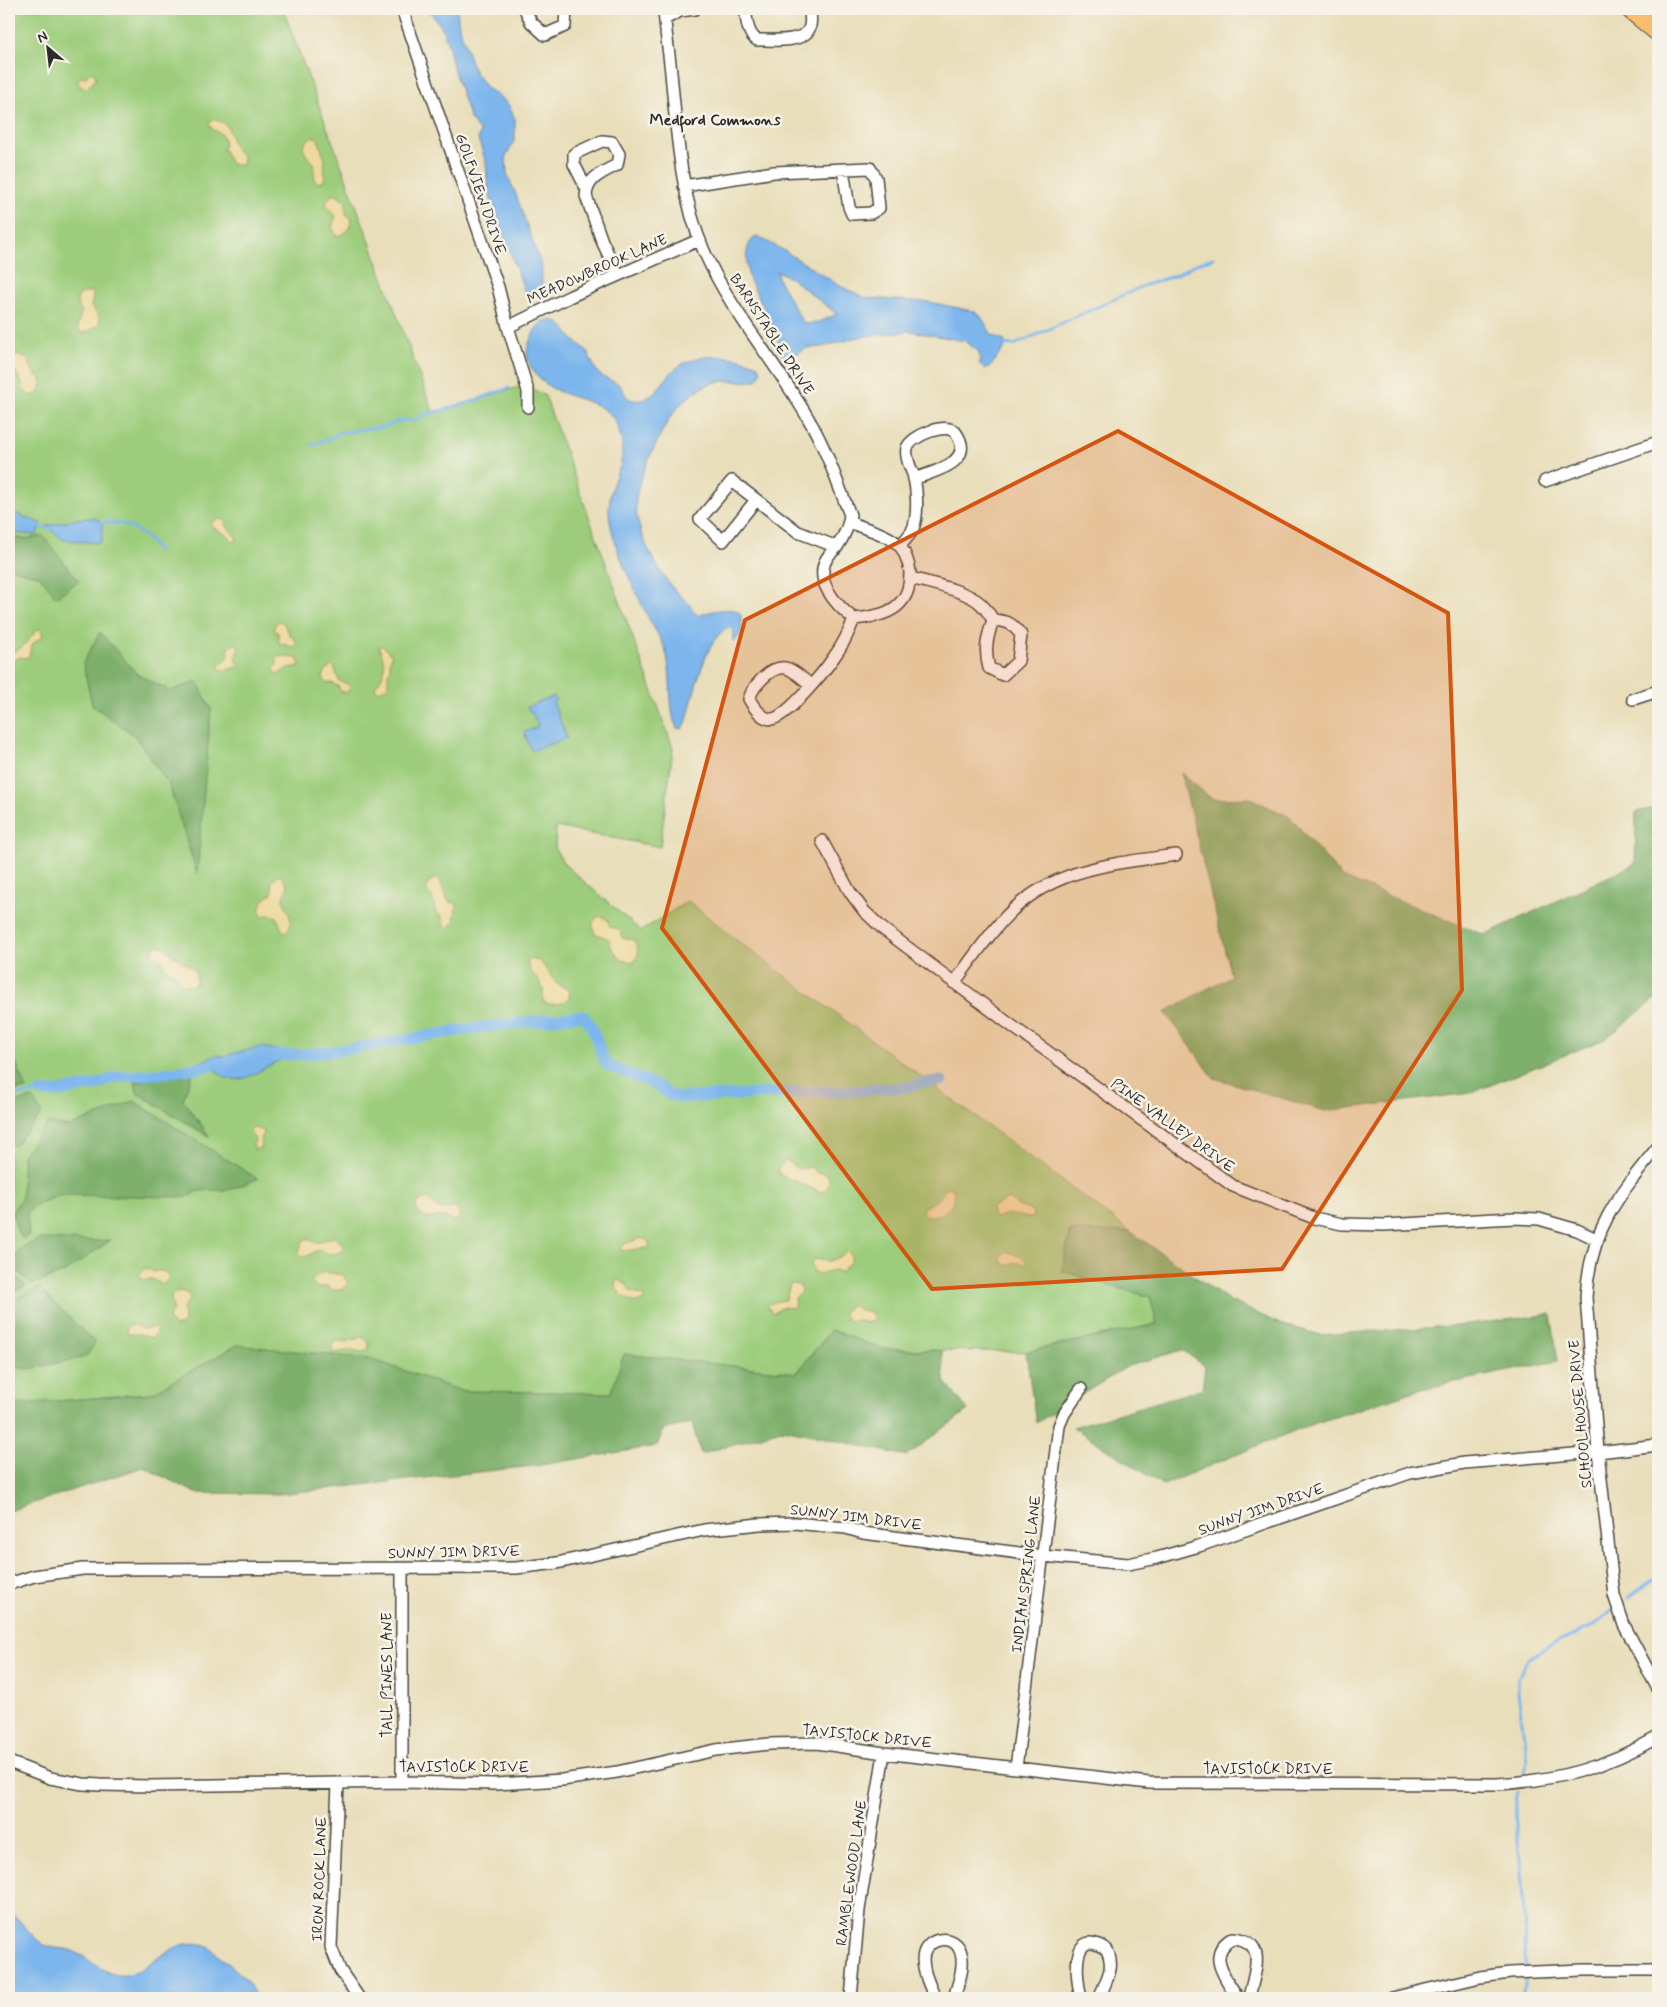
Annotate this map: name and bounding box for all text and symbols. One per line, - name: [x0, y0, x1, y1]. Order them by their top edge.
- north arrow: [22, 22, 72, 72]
- text: N: [34, 27, 51, 48]
- district label: Medford Commons: [650, 110, 781, 133]
- street label: GOLFVIEW DRIVE: [450, 131, 510, 258]
- street label: MEADOWBROOK LANE: [524, 230, 671, 310]
- street label: BARNSTABLE DRIVE: [724, 270, 818, 399]
- street label: PINE VALLEY DRIVE: [1106, 1074, 1239, 1178]
- street label: SCHOOLHOUSE DRIVE: [1565, 1339, 1597, 1489]
- street label: SUNNY JIM DRIVE: [1196, 1479, 1327, 1541]
- street label: INDIAN SPRING LANE: [1007, 1494, 1047, 1654]
- street label: SUNNY JIM DRIVE: [789, 1500, 923, 1536]
- street label: SUNNY JIM DRIVE: [388, 1542, 521, 1564]
- street label: TALL PINES LANE: [378, 1612, 398, 1738]
- street label: TAVISTOCK DRIVE: [801, 1720, 933, 1754]
- street label: TAVISTOCK DRIVE: [399, 1758, 529, 1778]
- street label: TAVISTOCK DRIVE: [1203, 1760, 1333, 1780]
- street label: RAMBLEWOOD LANE: [832, 1799, 872, 1947]
- street label: IRON ROCK LANE: [308, 1816, 332, 1942]

